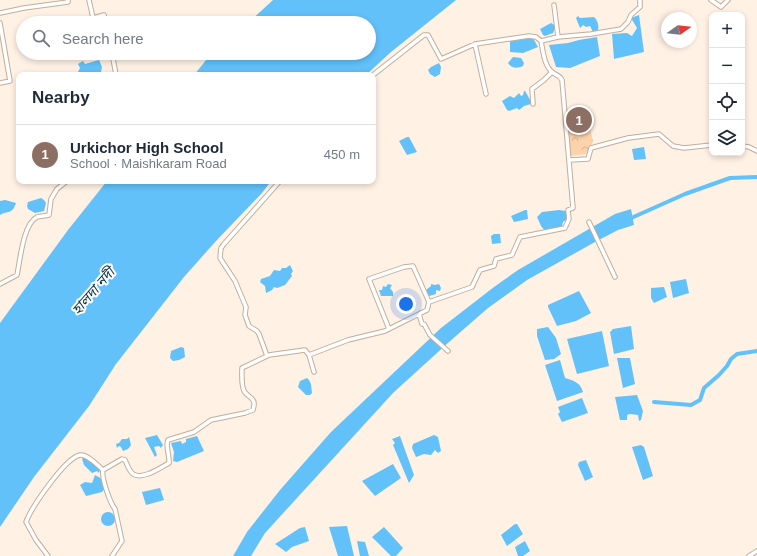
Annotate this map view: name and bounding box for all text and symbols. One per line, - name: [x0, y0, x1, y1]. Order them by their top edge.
- north arrow: [661, 12, 697, 48]
- map controls: [709, 12, 745, 156]
- button: +: [709, 12, 745, 48]
- search box: [16, 16, 376, 60]
- icon: search: [30, 27, 52, 49]
- text: Search here: [62, 30, 144, 47]
- button: −: [709, 48, 745, 84]
- button: locate: [709, 84, 745, 120]
- text: Nearby: [32, 88, 90, 107]
- pin: 1: [566, 105, 592, 135]
- button: layers: [709, 120, 745, 156]
- text: Urkichor High School: [70, 139, 223, 156]
- text: 1: [41, 147, 49, 162]
- text: 450 m: [324, 147, 360, 162]
- text: School · Maishkaram Road: [70, 156, 227, 171]
- water label: হালদা নদী: [68, 262, 120, 318]
- your location: [396, 294, 416, 314]

